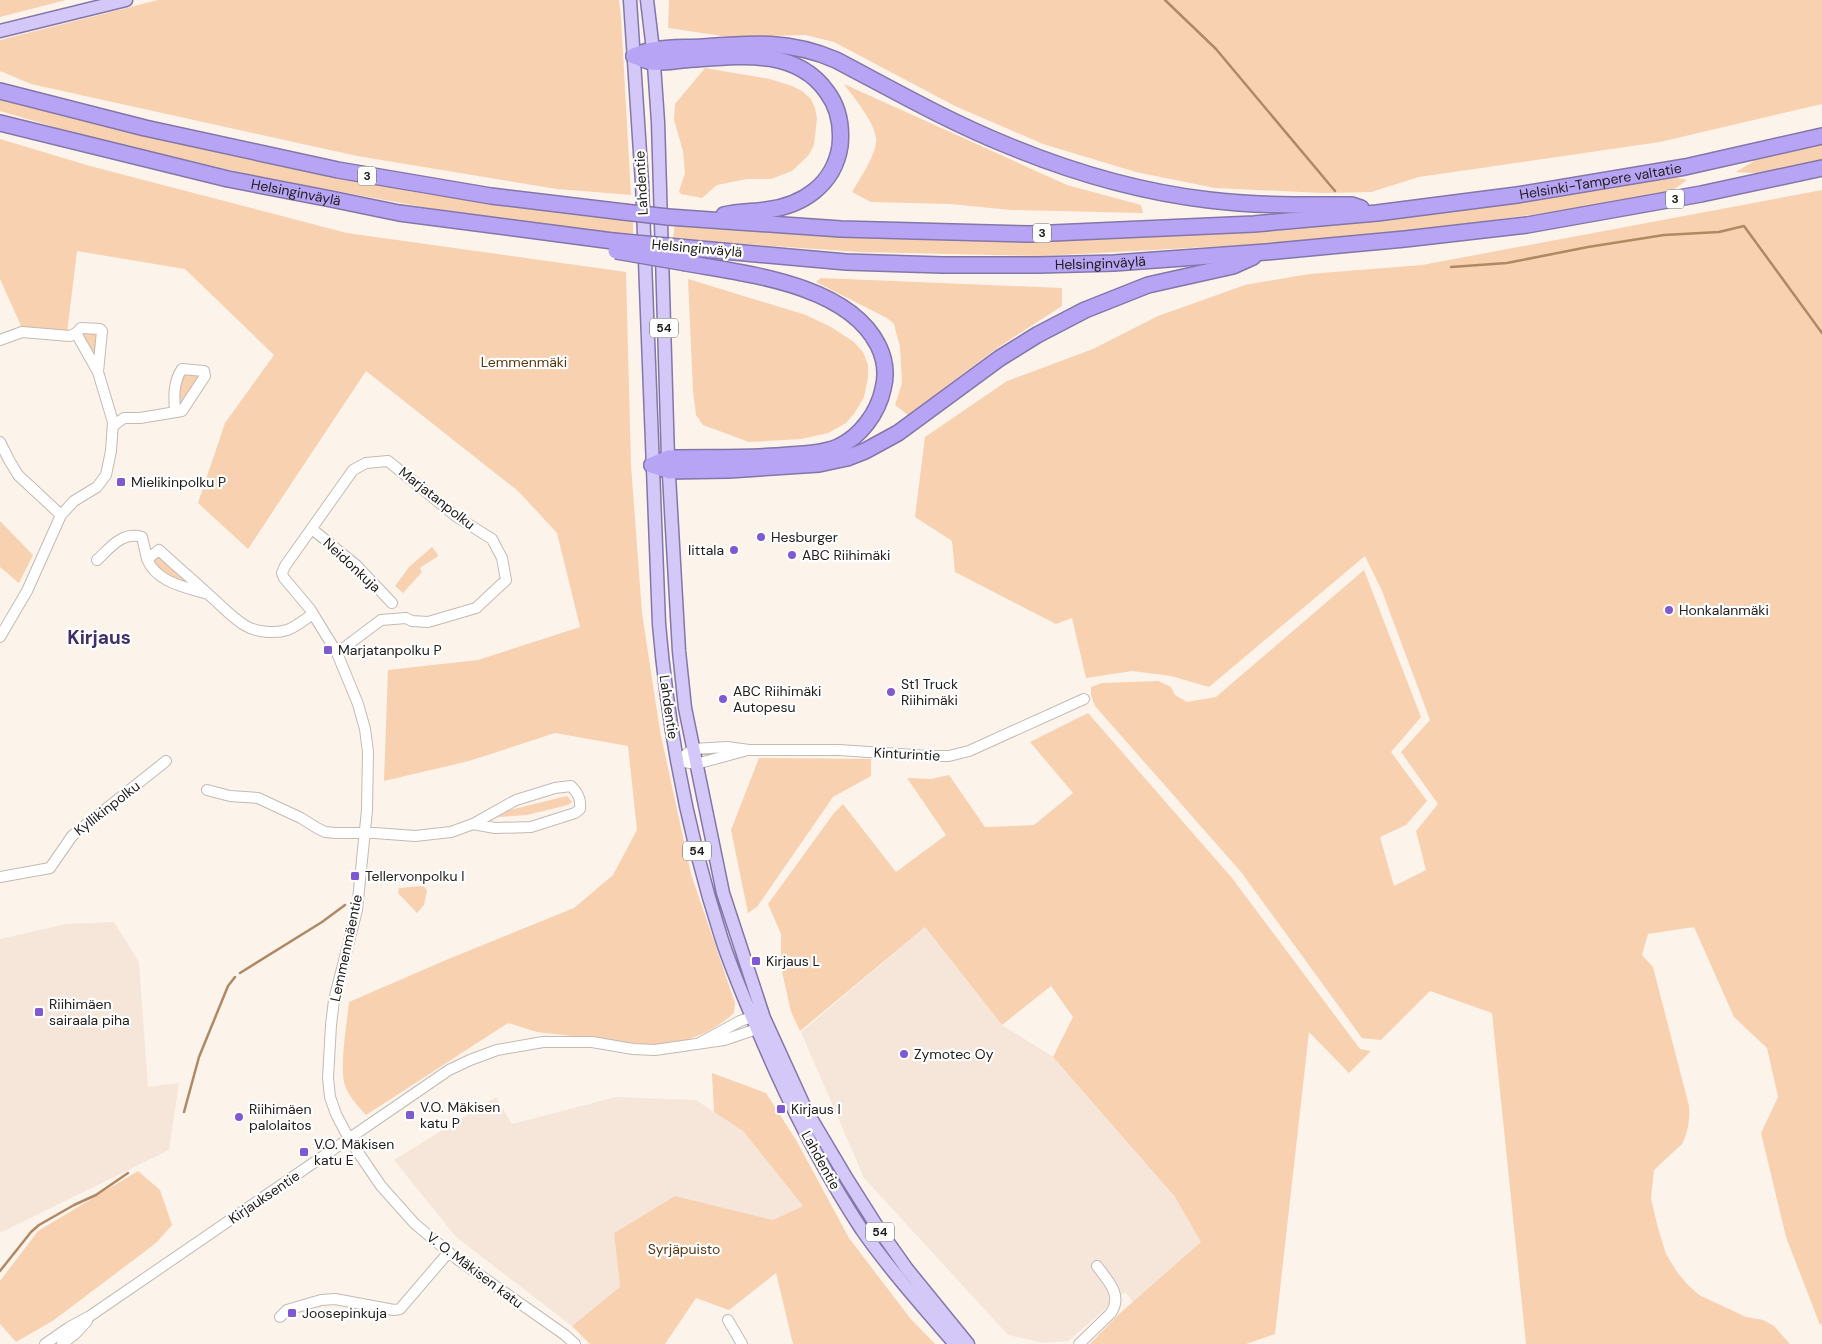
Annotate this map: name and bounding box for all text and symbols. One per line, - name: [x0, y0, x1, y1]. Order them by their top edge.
- street label: Lahdentie: [630, 150, 652, 216]
- street label: Helsinki-Tampere valtatie: [1518, 159, 1683, 203]
- road number: 3: [358, 167, 376, 186]
- street label: Helsinginväylä: [249, 175, 342, 210]
- road number: 3: [1666, 190, 1684, 208]
- road number: 3: [1033, 224, 1051, 242]
- street label: Helsinginväylä: [651, 235, 743, 261]
- street label: Helsinginväylä: [1055, 252, 1146, 274]
- road number: 54: [650, 318, 678, 338]
- park label: Lemmenmäki: [481, 353, 567, 371]
- street label: Marjatanpolku: [395, 463, 479, 533]
- place label: Mielikinpolku P: [131, 473, 226, 491]
- marker: Mielikinpolku P: [115, 476, 127, 488]
- place label: Hesburger: [771, 528, 838, 546]
- marker: Hesburger: [755, 531, 767, 543]
- street label: Neidonkuja: [319, 534, 385, 596]
- place label: Iittala: [688, 541, 724, 559]
- marker: Iittala: [728, 544, 740, 556]
- place label: ABC Riihimäki: [802, 546, 890, 564]
- marker: ABC Riihimäki: [786, 549, 798, 561]
- place label: Honkalanmäki: [1679, 601, 1769, 619]
- marker: Honkalanmäki: [1663, 604, 1675, 616]
- district label: Kirjaus: [67, 625, 131, 650]
- place label: Marjatanpolku P: [338, 641, 442, 659]
- marker: Marjatanpolku P: [322, 644, 334, 656]
- street label: Lahdentie: [656, 674, 682, 740]
- place label: St1 Truck Riihimäki: [901, 675, 958, 709]
- place label: ABC Riihimäki Autopesu: [733, 682, 821, 716]
- marker: St1 Truck Riihimäki: [885, 686, 897, 698]
- marker: ABC Riihimäki Autopesu: [717, 693, 729, 705]
- street label: Kinturintie: [873, 743, 941, 765]
- street label: Kyllikinpolku: [70, 777, 144, 839]
- road number: 54: [683, 841, 711, 860]
- place label: Tellervonpolku I: [365, 867, 465, 885]
- marker: Tellervonpolku I: [349, 870, 361, 882]
- street label: Lemmenmäentie: [326, 893, 366, 1003]
- place label: Kirjaus L: [766, 952, 820, 970]
- marker: Kirjaus L: [750, 955, 762, 967]
- place label: Riihimäen sairaala piha: [49, 995, 130, 1029]
- marker: Riihimäen sairaala piha: [33, 1006, 45, 1018]
- place label: Zymotec Oy: [914, 1045, 994, 1063]
- marker: Zymotec Oy: [898, 1048, 910, 1060]
- place label: V.O. Mäkisen katu P: [420, 1098, 500, 1132]
- place label: Riihimäen palolaitos: [249, 1100, 312, 1134]
- place label: Kirjaus I: [791, 1100, 841, 1118]
- marker: Kirjaus I: [775, 1103, 787, 1115]
- marker: V.O. Mäkisen katu P: [404, 1109, 416, 1121]
- marker: Riihimäen palolaitos: [233, 1111, 245, 1123]
- street label: Lahdentie: [797, 1127, 845, 1193]
- place label: V.O. Mäkisen katu E: [314, 1135, 394, 1169]
- marker: V.O. Mäkisen katu E: [298, 1146, 310, 1158]
- street label: Kirjauksentie: [225, 1167, 303, 1227]
- road number: 54: [866, 1222, 894, 1242]
- street label: V. O. Mäkisen katu: [423, 1228, 527, 1312]
- park label: Syrjäpuisto: [648, 1240, 720, 1258]
- place label: Joosepinkuja: [302, 1304, 387, 1322]
- marker: Joosepinkuja: [286, 1307, 298, 1319]

